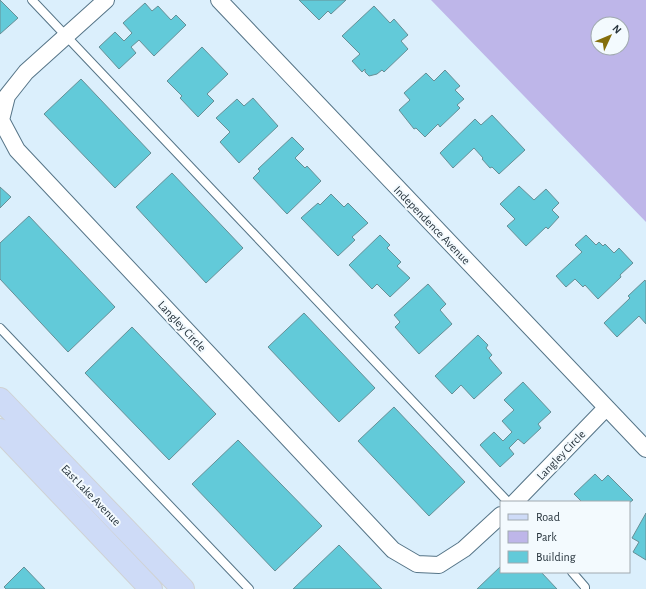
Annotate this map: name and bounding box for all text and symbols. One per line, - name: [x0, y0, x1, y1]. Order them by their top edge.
- north arrow: [590, 16, 630, 56]
- text: N: [610, 23, 623, 36]
- street label: Independence Avenue: [392, 183, 472, 267]
- street label: Langley Circle: [155, 298, 208, 354]
- street label: Langley Circle: [534, 428, 588, 483]
- street label: East Lake Avenue: [59, 462, 123, 528]
- legend: [500, 501, 630, 573]
- text: Road: [536, 511, 560, 523]
- text: Park: [536, 531, 557, 543]
- text: Building: [536, 551, 576, 563]

